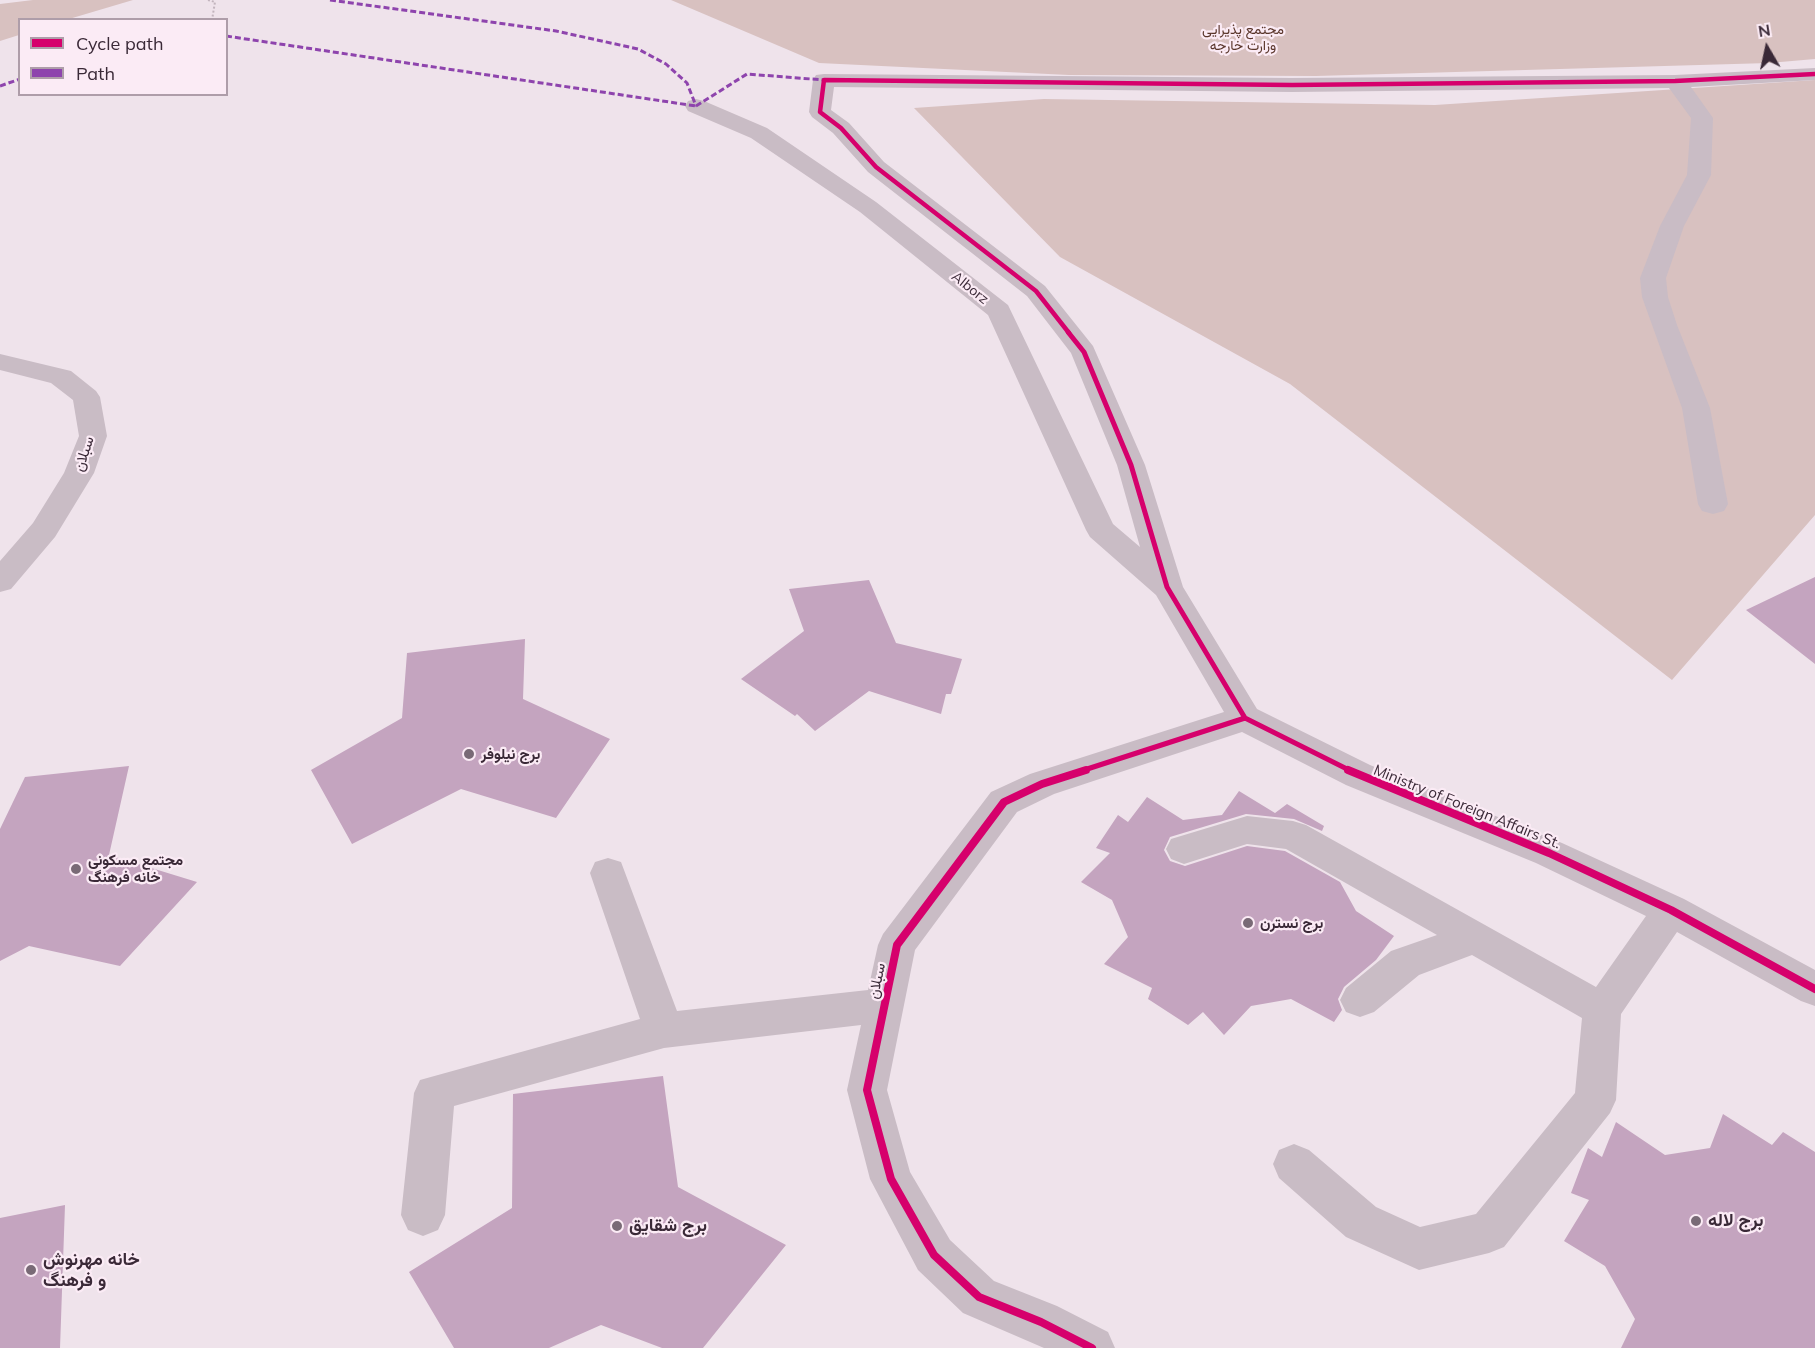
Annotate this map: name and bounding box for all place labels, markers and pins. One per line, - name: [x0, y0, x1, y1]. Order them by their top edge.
- place label: برج نیلوفر: [481, 745, 540, 763]
- marker: برج نیلوفر: [462, 747, 476, 761]
- place label: مجتمع مسکونی خانه فرهنگ: [88, 851, 183, 886]
- marker: مجتمع مسکونی خانه فرهنگ: [69, 862, 83, 876]
- place label: برج نسترن: [1260, 914, 1323, 932]
- marker: برج نسترن: [1241, 916, 1255, 930]
- place label: برج لاله: [1708, 1210, 1764, 1232]
- marker: برج لاله: [1689, 1214, 1703, 1228]
- place label: برج شقایق: [629, 1215, 707, 1237]
- marker: برج شقایق: [610, 1219, 624, 1233]
- place label: خانه مهرنوش و فرهنگ: [43, 1249, 140, 1292]
- marker: خانه مهرنوش و فرهنگ: [24, 1263, 38, 1277]

